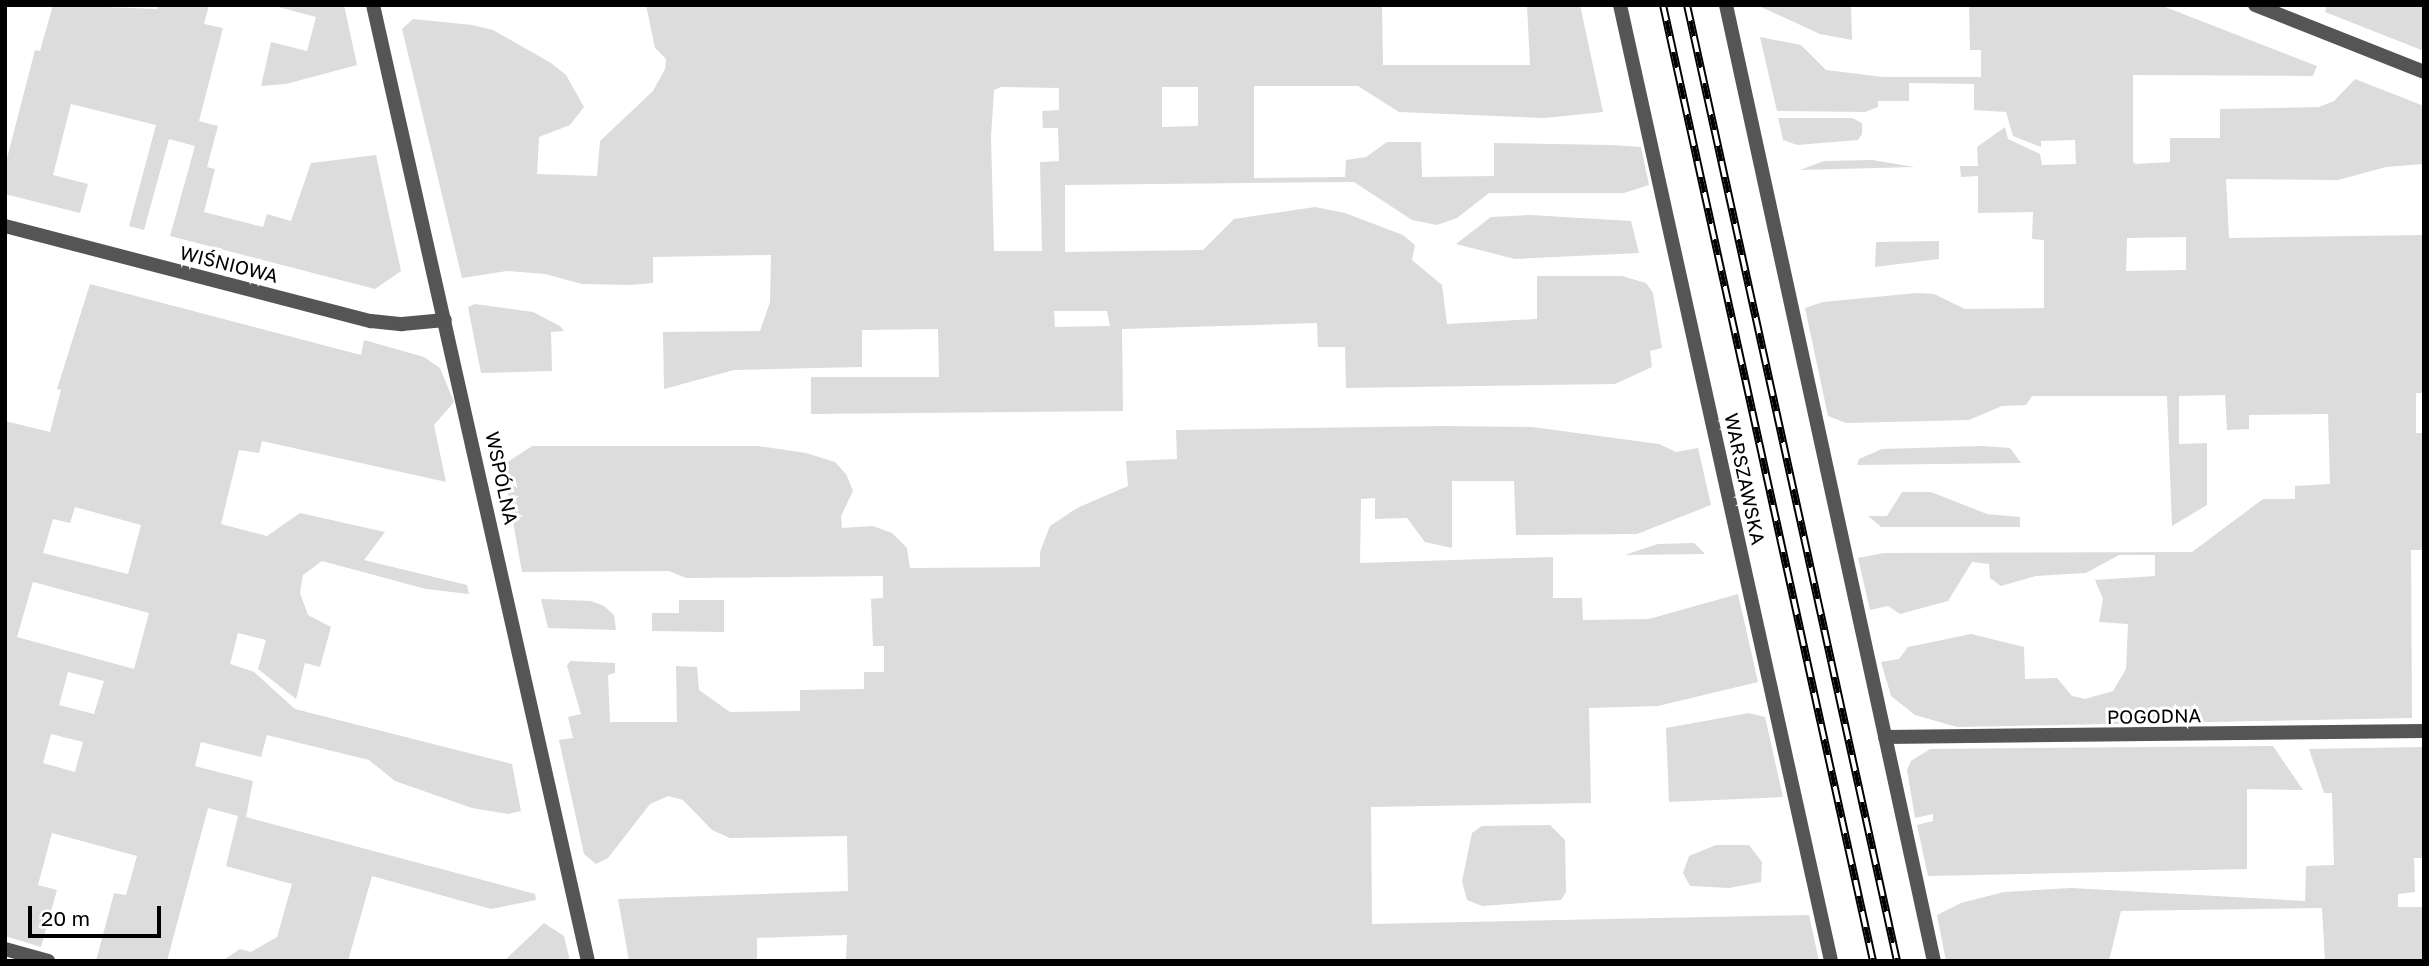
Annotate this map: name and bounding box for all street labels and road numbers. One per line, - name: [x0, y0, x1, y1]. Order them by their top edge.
- street label: WIŚNIOWA: [177, 241, 281, 287]
- street label: WARSZAWSKA: [1720, 411, 1770, 547]
- street label: WSPÓLNA: [481, 429, 523, 527]
- street label: POGODNA: [2107, 704, 2201, 728]

